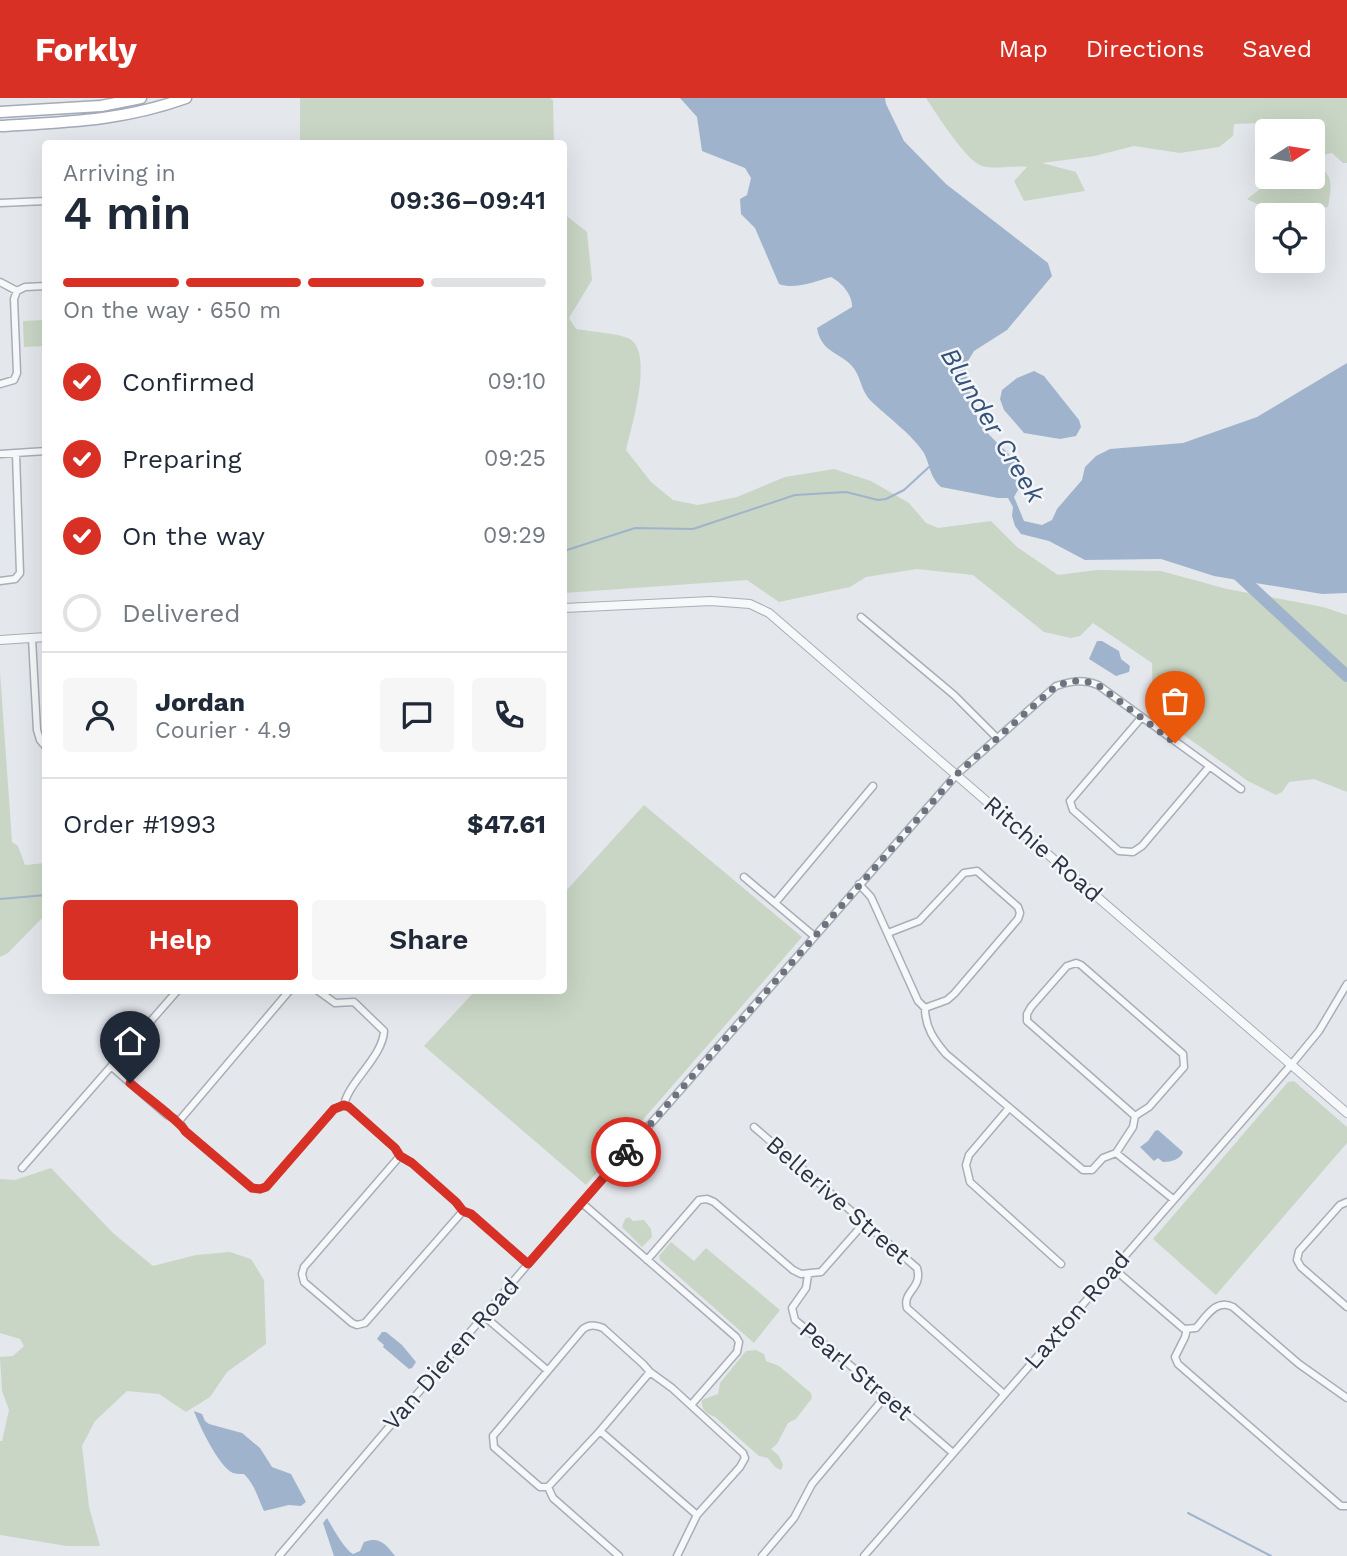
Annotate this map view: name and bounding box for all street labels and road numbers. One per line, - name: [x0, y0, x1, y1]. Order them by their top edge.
- street label: Ritchie Road: [978, 790, 1108, 908]
- street label: Bellerive Street: [761, 1130, 915, 1270]
- street label: Laxton Road: [1018, 1245, 1136, 1375]
- street label: Van Dieren Road: [377, 1272, 525, 1436]
- street label: Pearl Street: [794, 1316, 918, 1426]

